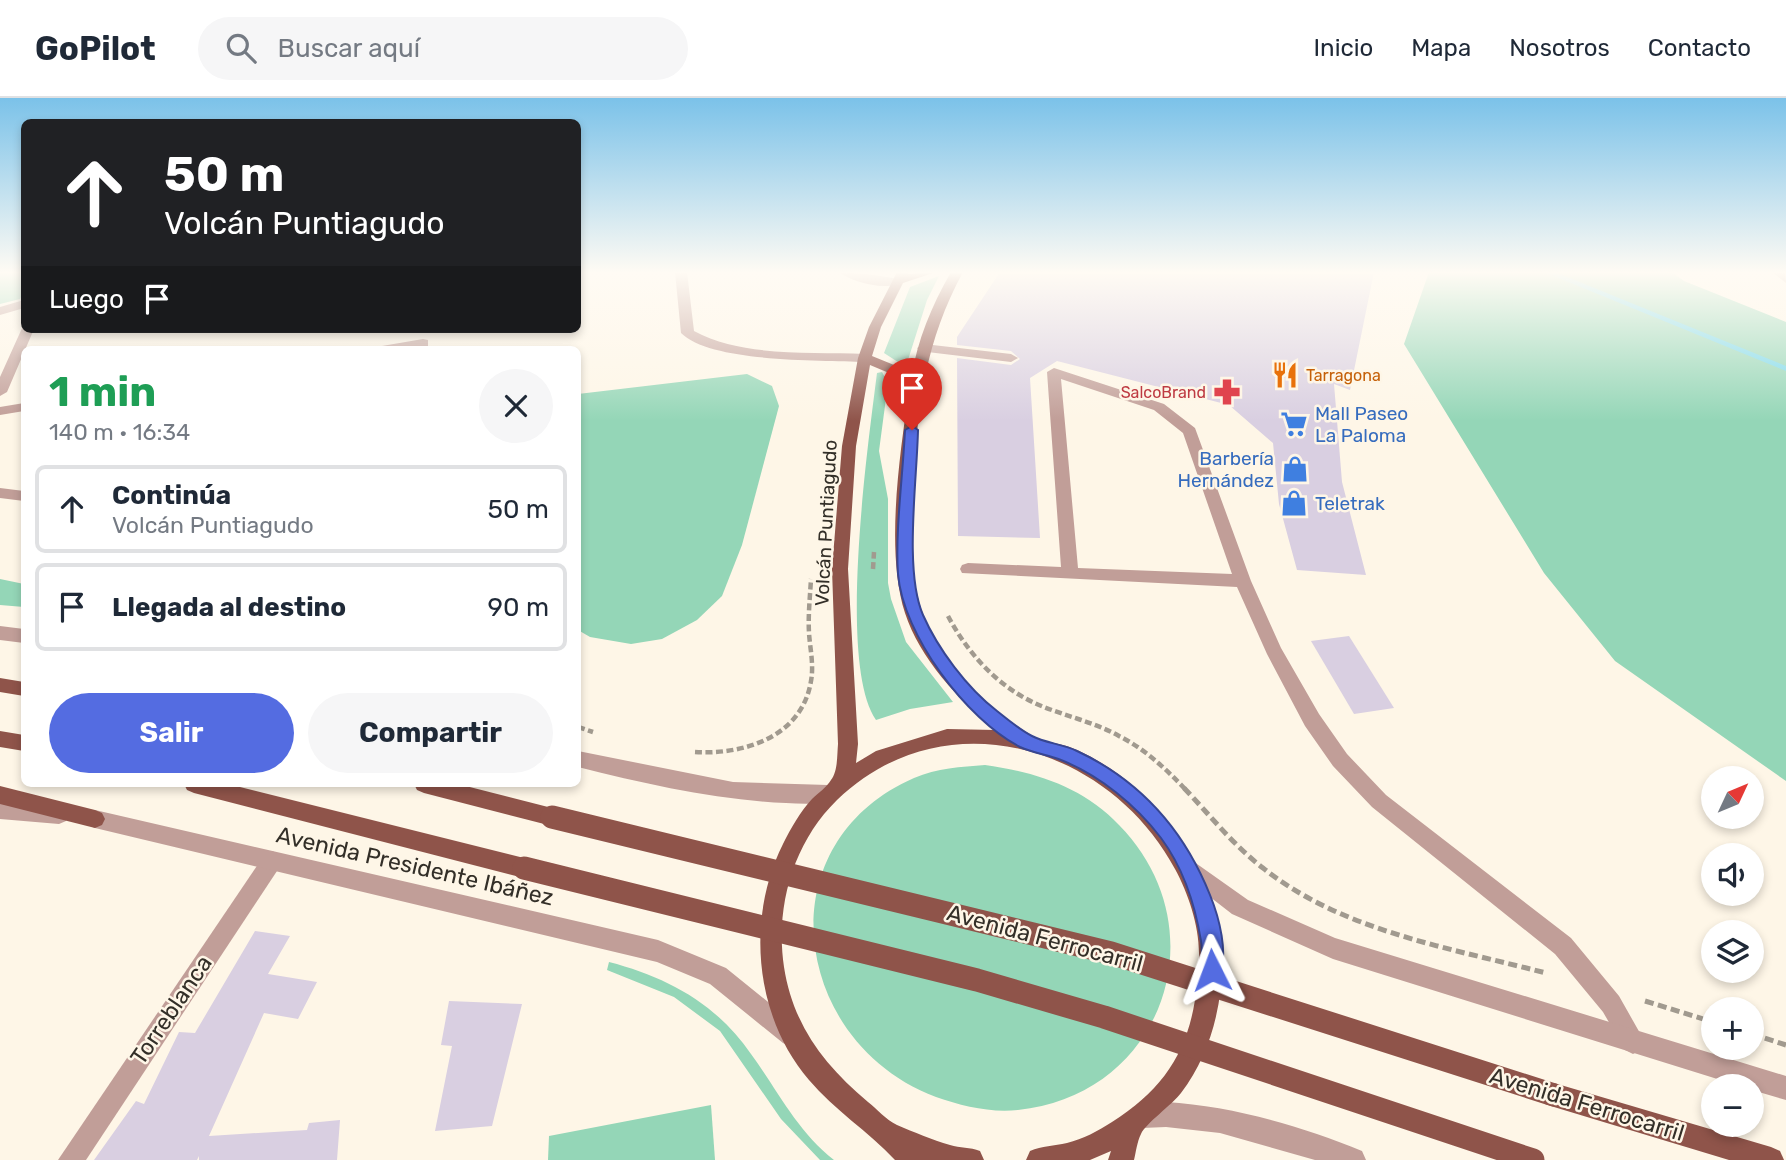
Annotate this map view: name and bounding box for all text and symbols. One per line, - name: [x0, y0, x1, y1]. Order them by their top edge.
- search box: [198, 17, 688, 80]
- text: GoPilot: [35, 29, 156, 68]
- icon: search: [222, 29, 260, 67]
- text: Buscar aquí: [278, 33, 420, 64]
- text: Inicio: [1314, 34, 1373, 62]
- text: Mapa: [1411, 34, 1471, 62]
- text: Nosotros: [1509, 34, 1610, 62]
- text: Contacto: [1648, 34, 1751, 62]
- text: 50 m: [164, 145, 284, 203]
- icon: ahead: [49, 147, 140, 238]
- text: Volcán Puntiagudo: [164, 204, 445, 242]
- icon: arrive: [138, 280, 176, 318]
- text: Luego: [49, 284, 124, 315]
- pin: [882, 358, 942, 430]
- restaurant icon: Tarragona: [1270, 360, 1300, 390]
- place label: Tarragona: [1306, 366, 1381, 385]
- text: 1 min: [49, 367, 156, 417]
- button: close: [479, 369, 553, 443]
- icon: arrive: [893, 369, 931, 407]
- pharmacy icon: SalcoBrand: [1212, 377, 1242, 407]
- place label: SalcoBrand: [1121, 383, 1206, 402]
- place label: Mall Paseo La Paloma: [1315, 402, 1408, 447]
- supermarket icon: Mall Paseo La Paloma: [1279, 409, 1309, 439]
- text: 140 m · 16:34: [49, 418, 190, 446]
- street label: Volcán Puntiagudo: [810, 439, 842, 607]
- place label: Barbería Hernández: [1177, 447, 1274, 492]
- shop icon: Barbería Hernández: [1280, 454, 1310, 484]
- text: Continúa: [112, 480, 231, 511]
- shop icon: Teletrak: [1279, 488, 1309, 518]
- icon: ahead: [53, 490, 91, 528]
- place label: Teletrak: [1315, 492, 1385, 515]
- text: 50 m: [488, 494, 549, 525]
- text: Volcán Puntiagudo: [112, 511, 314, 539]
- icon: arrive: [53, 588, 91, 626]
- text: Llegada al destino: [112, 592, 346, 623]
- text: 90 m: [488, 592, 549, 623]
- button: Salir: [49, 693, 294, 773]
- button: Compartir: [308, 693, 553, 773]
- north arrow: [1701, 766, 1764, 830]
- map controls: [1701, 766, 1764, 1137]
- street label: Avenida Presidente Ibáñez: [274, 820, 556, 912]
- button: sound: [1701, 843, 1764, 906]
- street label: Avenida Ferrocarril: [944, 898, 1146, 978]
- button: layers: [1701, 920, 1764, 983]
- position arrow: [1175, 933, 1249, 1007]
- street label: Torreblanca: [124, 950, 218, 1070]
- button: +: [1701, 997, 1764, 1060]
- street label: Avenida Ferrocarril: [1486, 1061, 1688, 1147]
- button: −: [1701, 1074, 1764, 1137]

